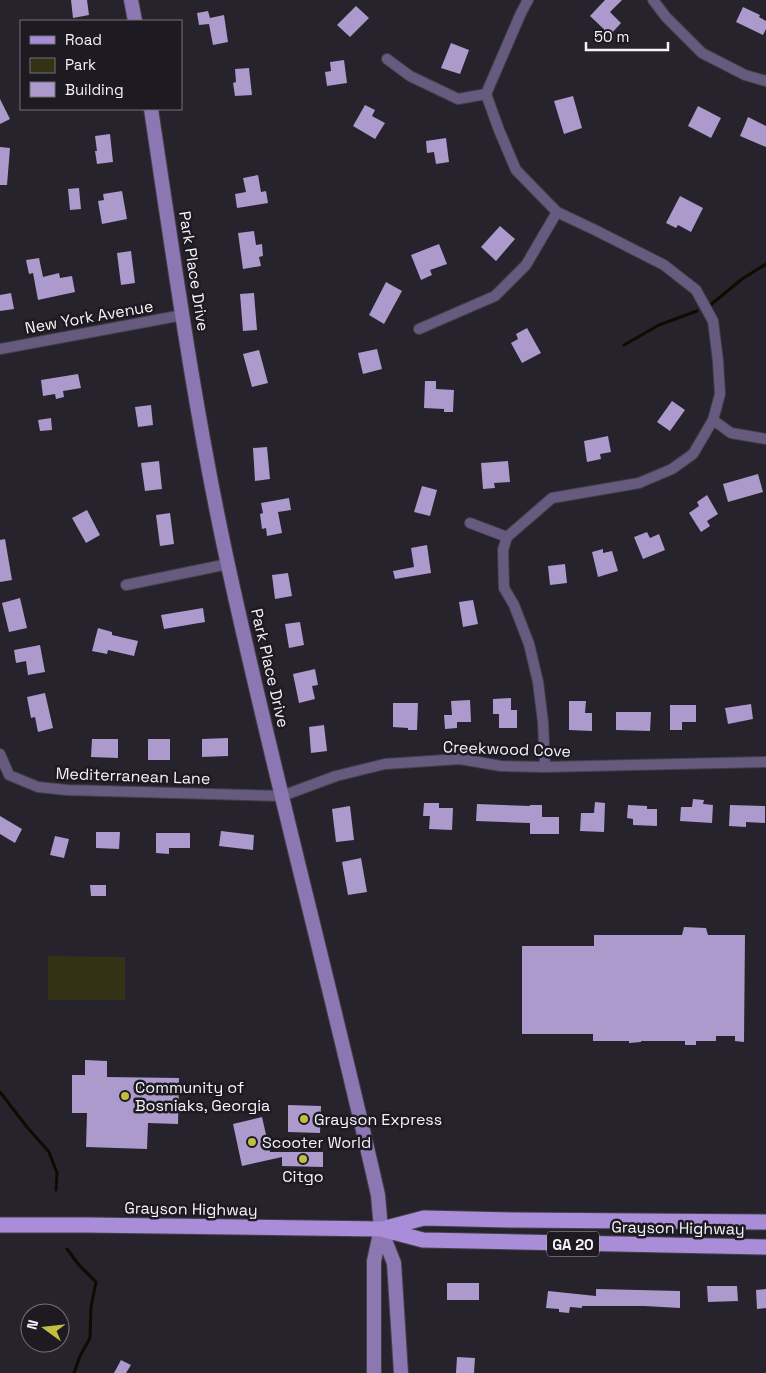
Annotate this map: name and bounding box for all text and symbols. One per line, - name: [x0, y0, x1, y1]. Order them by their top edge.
- legend: [20, 20, 182, 110]
- scale bar: [586, 20, 668, 52]
- text: 50 m: [594, 27, 629, 46]
- text: Road: [65, 30, 102, 49]
- text: Park: [65, 55, 96, 74]
- text: Building: [65, 80, 124, 99]
- street label: Park Place Drive: [174, 209, 214, 333]
- street label: New York Avenue: [23, 295, 155, 339]
- street label: Park Place Drive: [246, 606, 294, 730]
- street label: Creekwood Cove: [443, 736, 571, 762]
- street label: Mediterranean Lane: [55, 763, 211, 789]
- place label: Community of Bosniaks, Georgia: [135, 1077, 270, 1116]
- marker: Community of Bosniaks, Georgia: [119, 1090, 131, 1102]
- place label: Grayson Express: [314, 1109, 442, 1130]
- marker: Grayson Express: [298, 1113, 310, 1125]
- place label: Scooter World: [262, 1132, 371, 1153]
- marker: Scooter World: [246, 1136, 258, 1148]
- marker: Citgo: [297, 1153, 309, 1165]
- place label: Citgo: [282, 1166, 324, 1187]
- street label: Grayson Highway: [124, 1197, 258, 1221]
- street label: Grayson Highway: [611, 1216, 745, 1240]
- road number: GA 20: [547, 1232, 599, 1256]
- north arrow: [20, 1303, 70, 1353]
- text: N: [23, 1318, 42, 1332]

